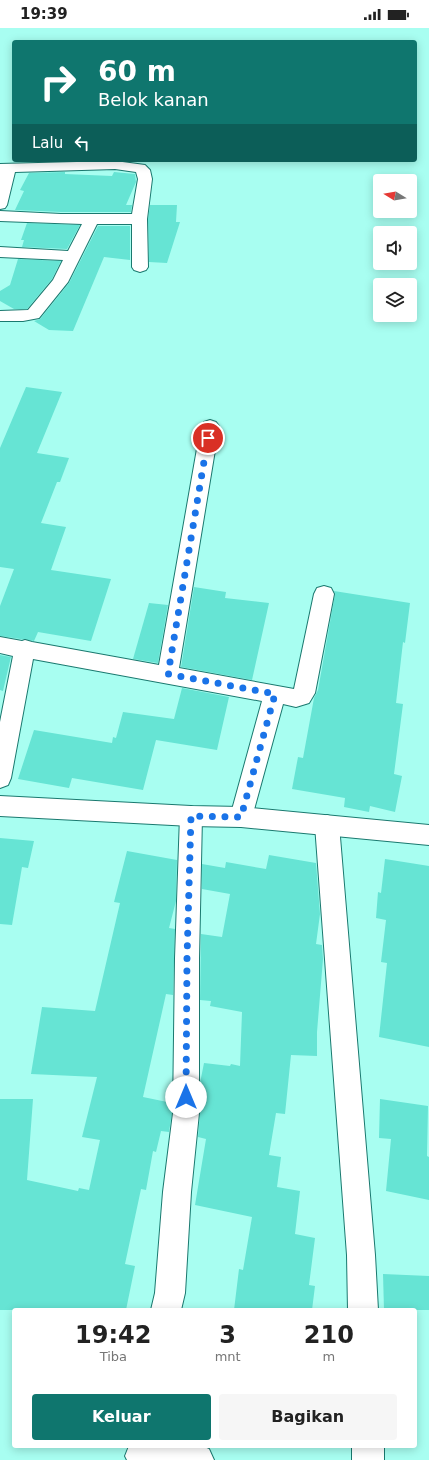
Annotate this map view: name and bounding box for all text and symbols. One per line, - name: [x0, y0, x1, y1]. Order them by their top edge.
- text: 19:39: [20, 5, 68, 23]
- text: 60 m: [98, 55, 176, 88]
- icon: right: [32, 56, 84, 108]
- text: Belok kanan: [98, 89, 209, 110]
- icon: left: [71, 132, 93, 154]
- text: Lalu: [32, 134, 63, 152]
- north arrow: [373, 174, 417, 218]
- map controls: [373, 174, 417, 322]
- button: sound: [373, 226, 417, 270]
- button: layers: [373, 278, 417, 322]
- pin: [191, 421, 225, 455]
- icon: arrive: [197, 427, 219, 449]
- position arrow: [165, 1076, 207, 1118]
- text: 19:42: [75, 1321, 152, 1349]
- text: 3: [219, 1321, 236, 1349]
- text: 210: [304, 1321, 354, 1349]
- text: Tiba: [100, 1349, 127, 1364]
- text: mnt: [215, 1349, 241, 1364]
- text: m: [322, 1349, 335, 1364]
- button: Keluar: [32, 1394, 211, 1440]
- button: Bagikan: [219, 1394, 397, 1440]

